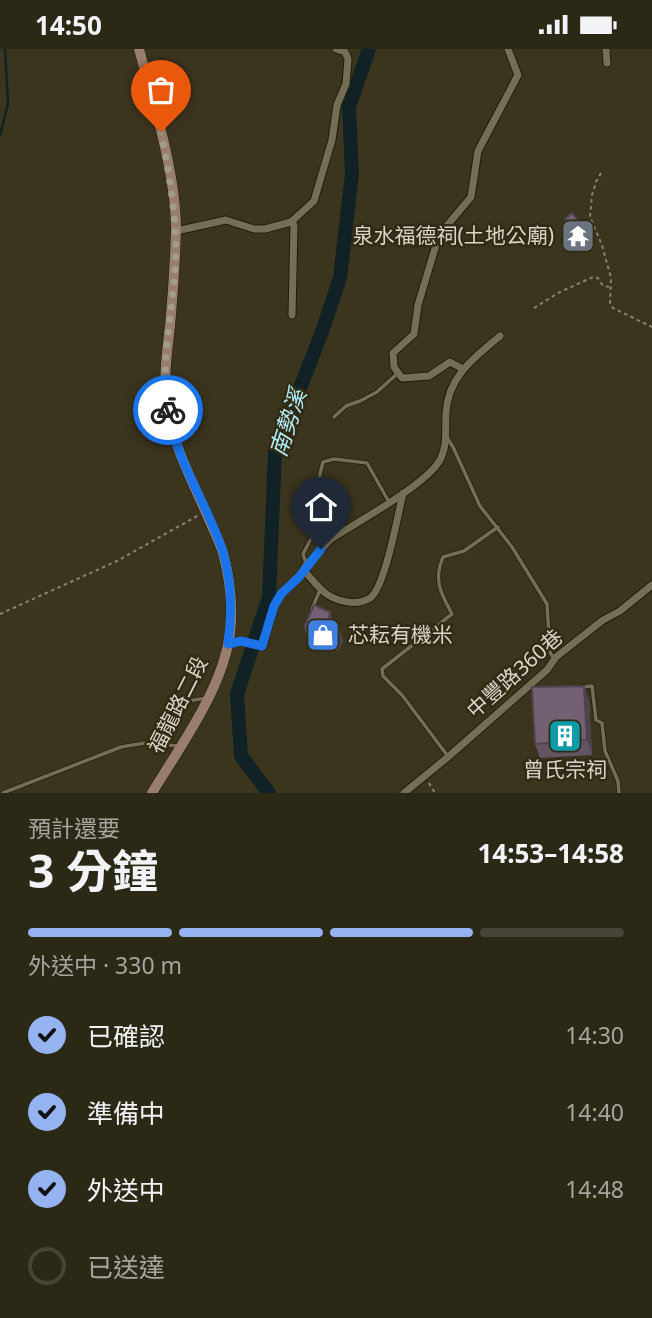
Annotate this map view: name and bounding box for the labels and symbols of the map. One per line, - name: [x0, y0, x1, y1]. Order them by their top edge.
- pin: [131, 60, 191, 132]
- temple icon: 泉水福德祠(土地公廟): [559, 217, 597, 255]
- place label: 泉水福德祠(土地公廟): [352, 221, 554, 249]
- courier: [133, 375, 203, 445]
- water label: 南勢溪: [261, 382, 314, 460]
- pin: [291, 477, 351, 549]
- shop icon: 芯耘有機米: [304, 616, 342, 654]
- place label: 芯耘有機米: [348, 620, 453, 648]
- street label: 中豐路360巷: [460, 623, 568, 724]
- street label: 福龍路二段: [141, 651, 213, 758]
- building icon: 曾氏宗祠: [546, 717, 584, 755]
- place label: 曾氏宗祠: [523, 755, 607, 783]

